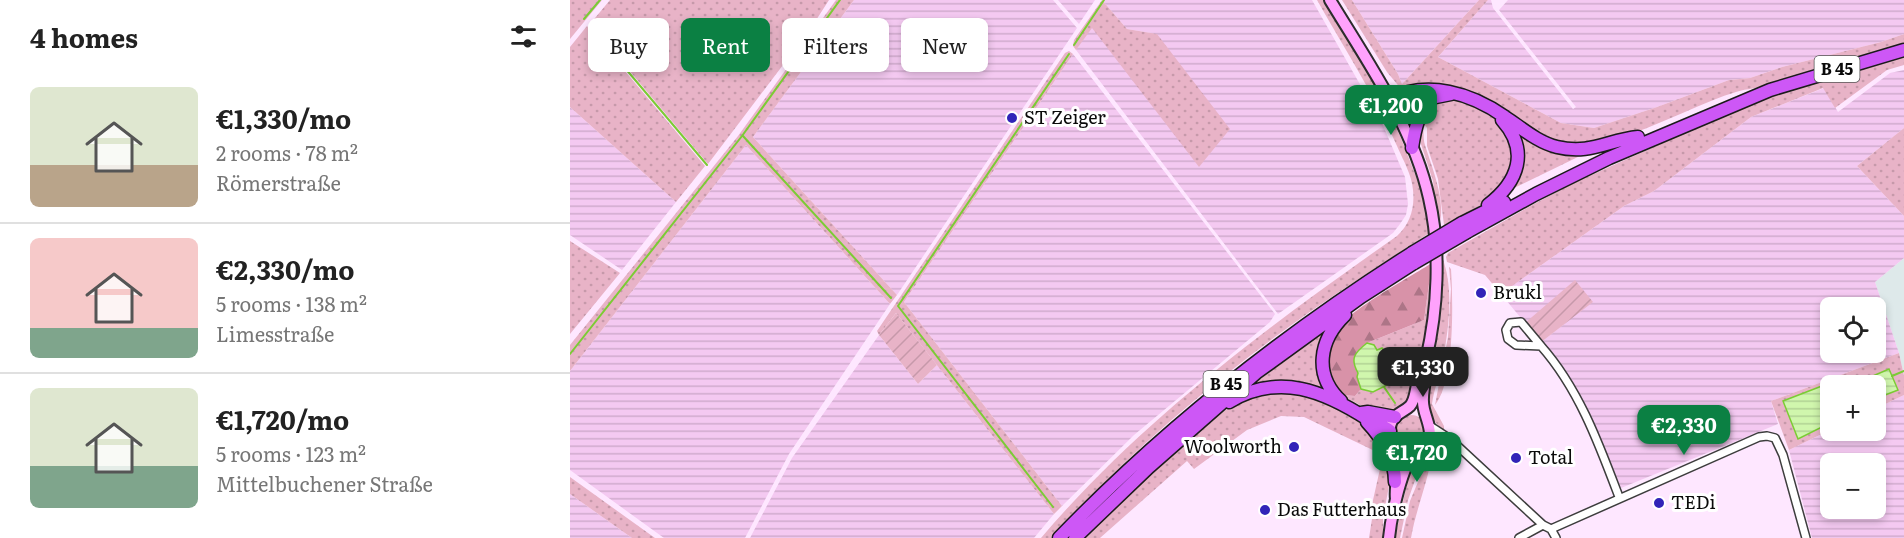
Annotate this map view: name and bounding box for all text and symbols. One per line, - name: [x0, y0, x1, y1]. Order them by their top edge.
- text: 4 homes: [30, 17, 138, 56]
- chip: Buy: [588, 18, 669, 72]
- chip: Rent: [681, 18, 770, 72]
- chip: Filters: [782, 18, 889, 72]
- chip: New: [901, 18, 988, 72]
- icon: filters: [507, 20, 540, 53]
- road number: B 45: [1814, 56, 1860, 82]
- pin: €1,200: [1342, 85, 1440, 136]
- text: €1,200: [1359, 89, 1423, 119]
- text: €1,330/mo: [216, 98, 351, 137]
- place label: ST Zeiger: [1024, 103, 1106, 130]
- icon: home: [78, 111, 150, 183]
- marker: ST Zeiger: [1005, 111, 1019, 125]
- text: 2 rooms · 78 m²: [216, 137, 358, 167]
- text: Römerstraße: [216, 167, 341, 197]
- text: €2,330/mo: [216, 249, 355, 288]
- icon: home: [78, 262, 150, 334]
- place label: Brukl: [1493, 278, 1542, 305]
- marker: Brukl: [1474, 286, 1488, 300]
- text: 5 rooms · 138 m²: [216, 288, 367, 318]
- map controls: [1820, 297, 1886, 519]
- button: locate: [1820, 297, 1886, 363]
- text: Limesstraße: [216, 318, 334, 348]
- pin: €1,330: [1374, 347, 1472, 398]
- text: €1,330: [1392, 351, 1454, 381]
- road number: B 45: [1204, 371, 1248, 397]
- button: +: [1820, 375, 1886, 441]
- text: €1,720/mo: [216, 399, 349, 438]
- pin: €2,330: [1635, 405, 1733, 456]
- text: €2,330: [1651, 409, 1717, 439]
- icon: home: [78, 412, 150, 484]
- place label: Woolworth: [1184, 432, 1282, 459]
- pin: €1,720: [1368, 432, 1466, 483]
- text: €1,720: [1386, 436, 1448, 466]
- text: 5 rooms · 123 m²: [216, 438, 366, 468]
- marker: Woolworth: [1287, 440, 1301, 454]
- place label: Total: [1528, 443, 1573, 470]
- marker: Total: [1509, 451, 1523, 465]
- button: −: [1820, 453, 1886, 519]
- text: Mittelbuchener Straße: [216, 468, 433, 498]
- place label: TEDi: [1671, 488, 1716, 515]
- place label: Das Futterhaus: [1277, 495, 1406, 522]
- marker: TEDi: [1652, 496, 1666, 510]
- marker: Das Futterhaus: [1258, 503, 1272, 517]

